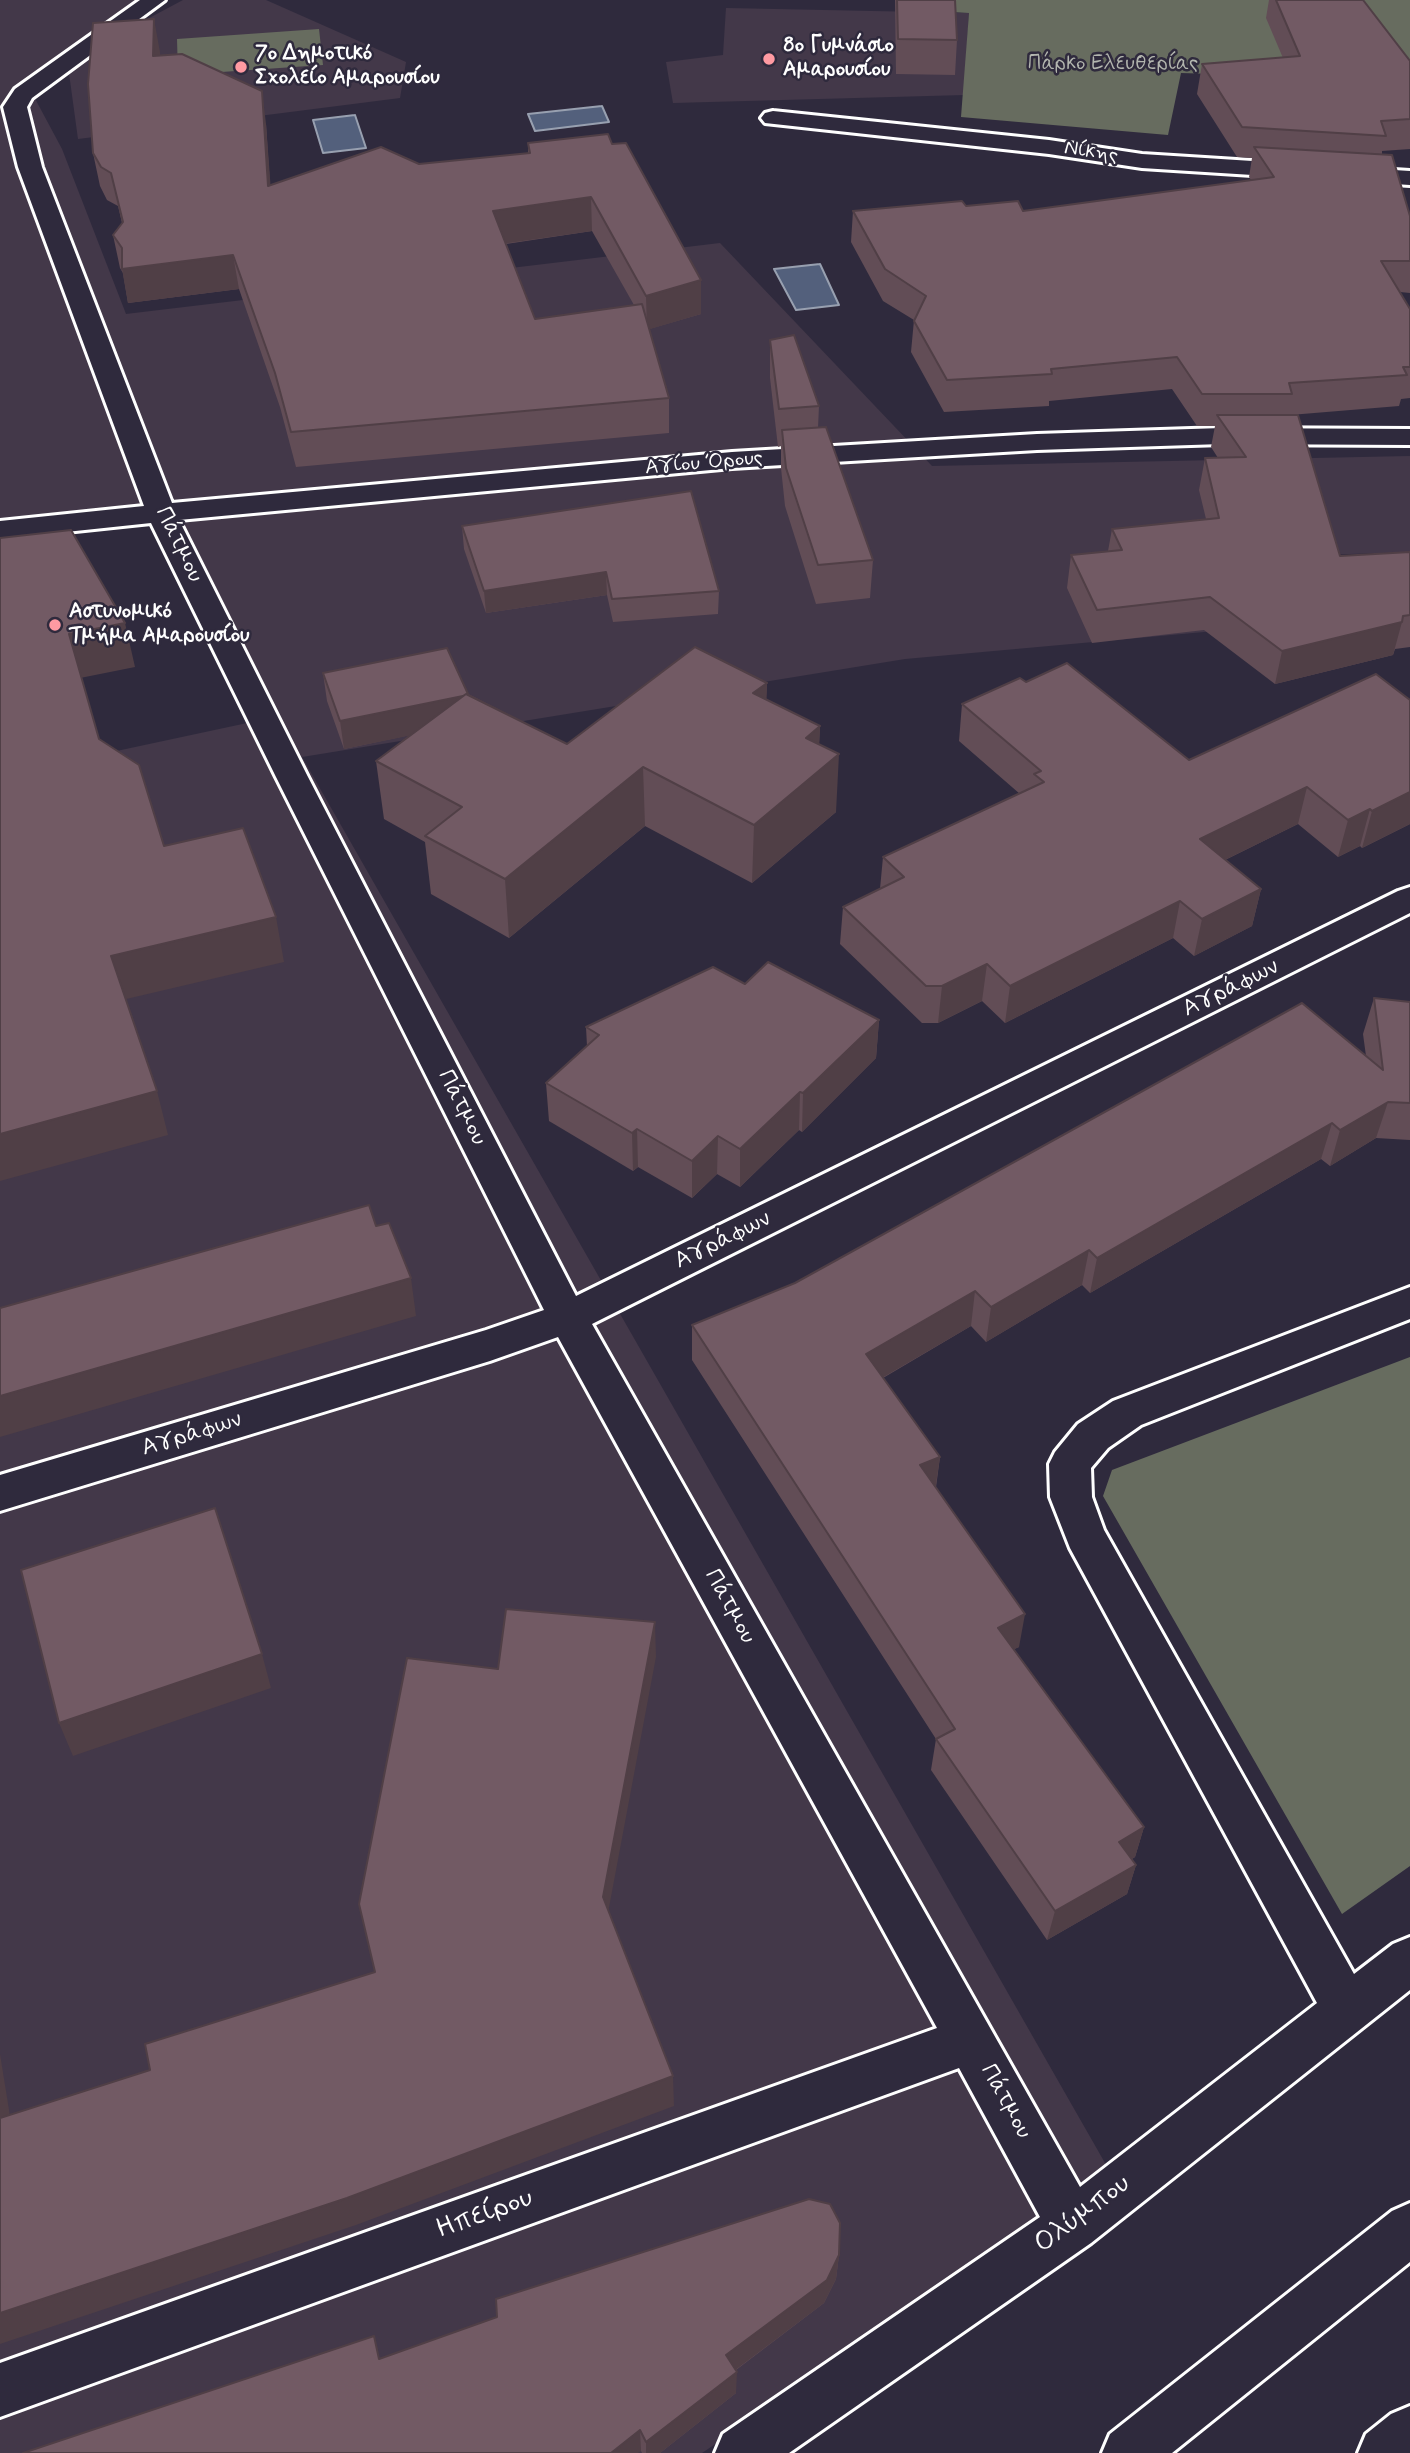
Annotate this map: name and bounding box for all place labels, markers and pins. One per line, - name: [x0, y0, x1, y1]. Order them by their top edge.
- place label: 8ο Γυμνάσιο Αμαρουσίου: [783, 34, 894, 84]
- place label: 7ο Δημοτικό Σχολείο Αμαρουσίου: [255, 42, 440, 92]
- marker: 8ο Γυμνάσιο Αμαρουσίου: [761, 51, 777, 67]
- marker: 7ο Δημοτικό Σχολείο Αμαρουσίου: [233, 59, 249, 75]
- place label: Αστυνομικό Τμήμα Αμαρουσίου: [69, 600, 250, 650]
- marker: Αστυνομικό Τμήμα Αμαρουσίου: [47, 617, 63, 633]

